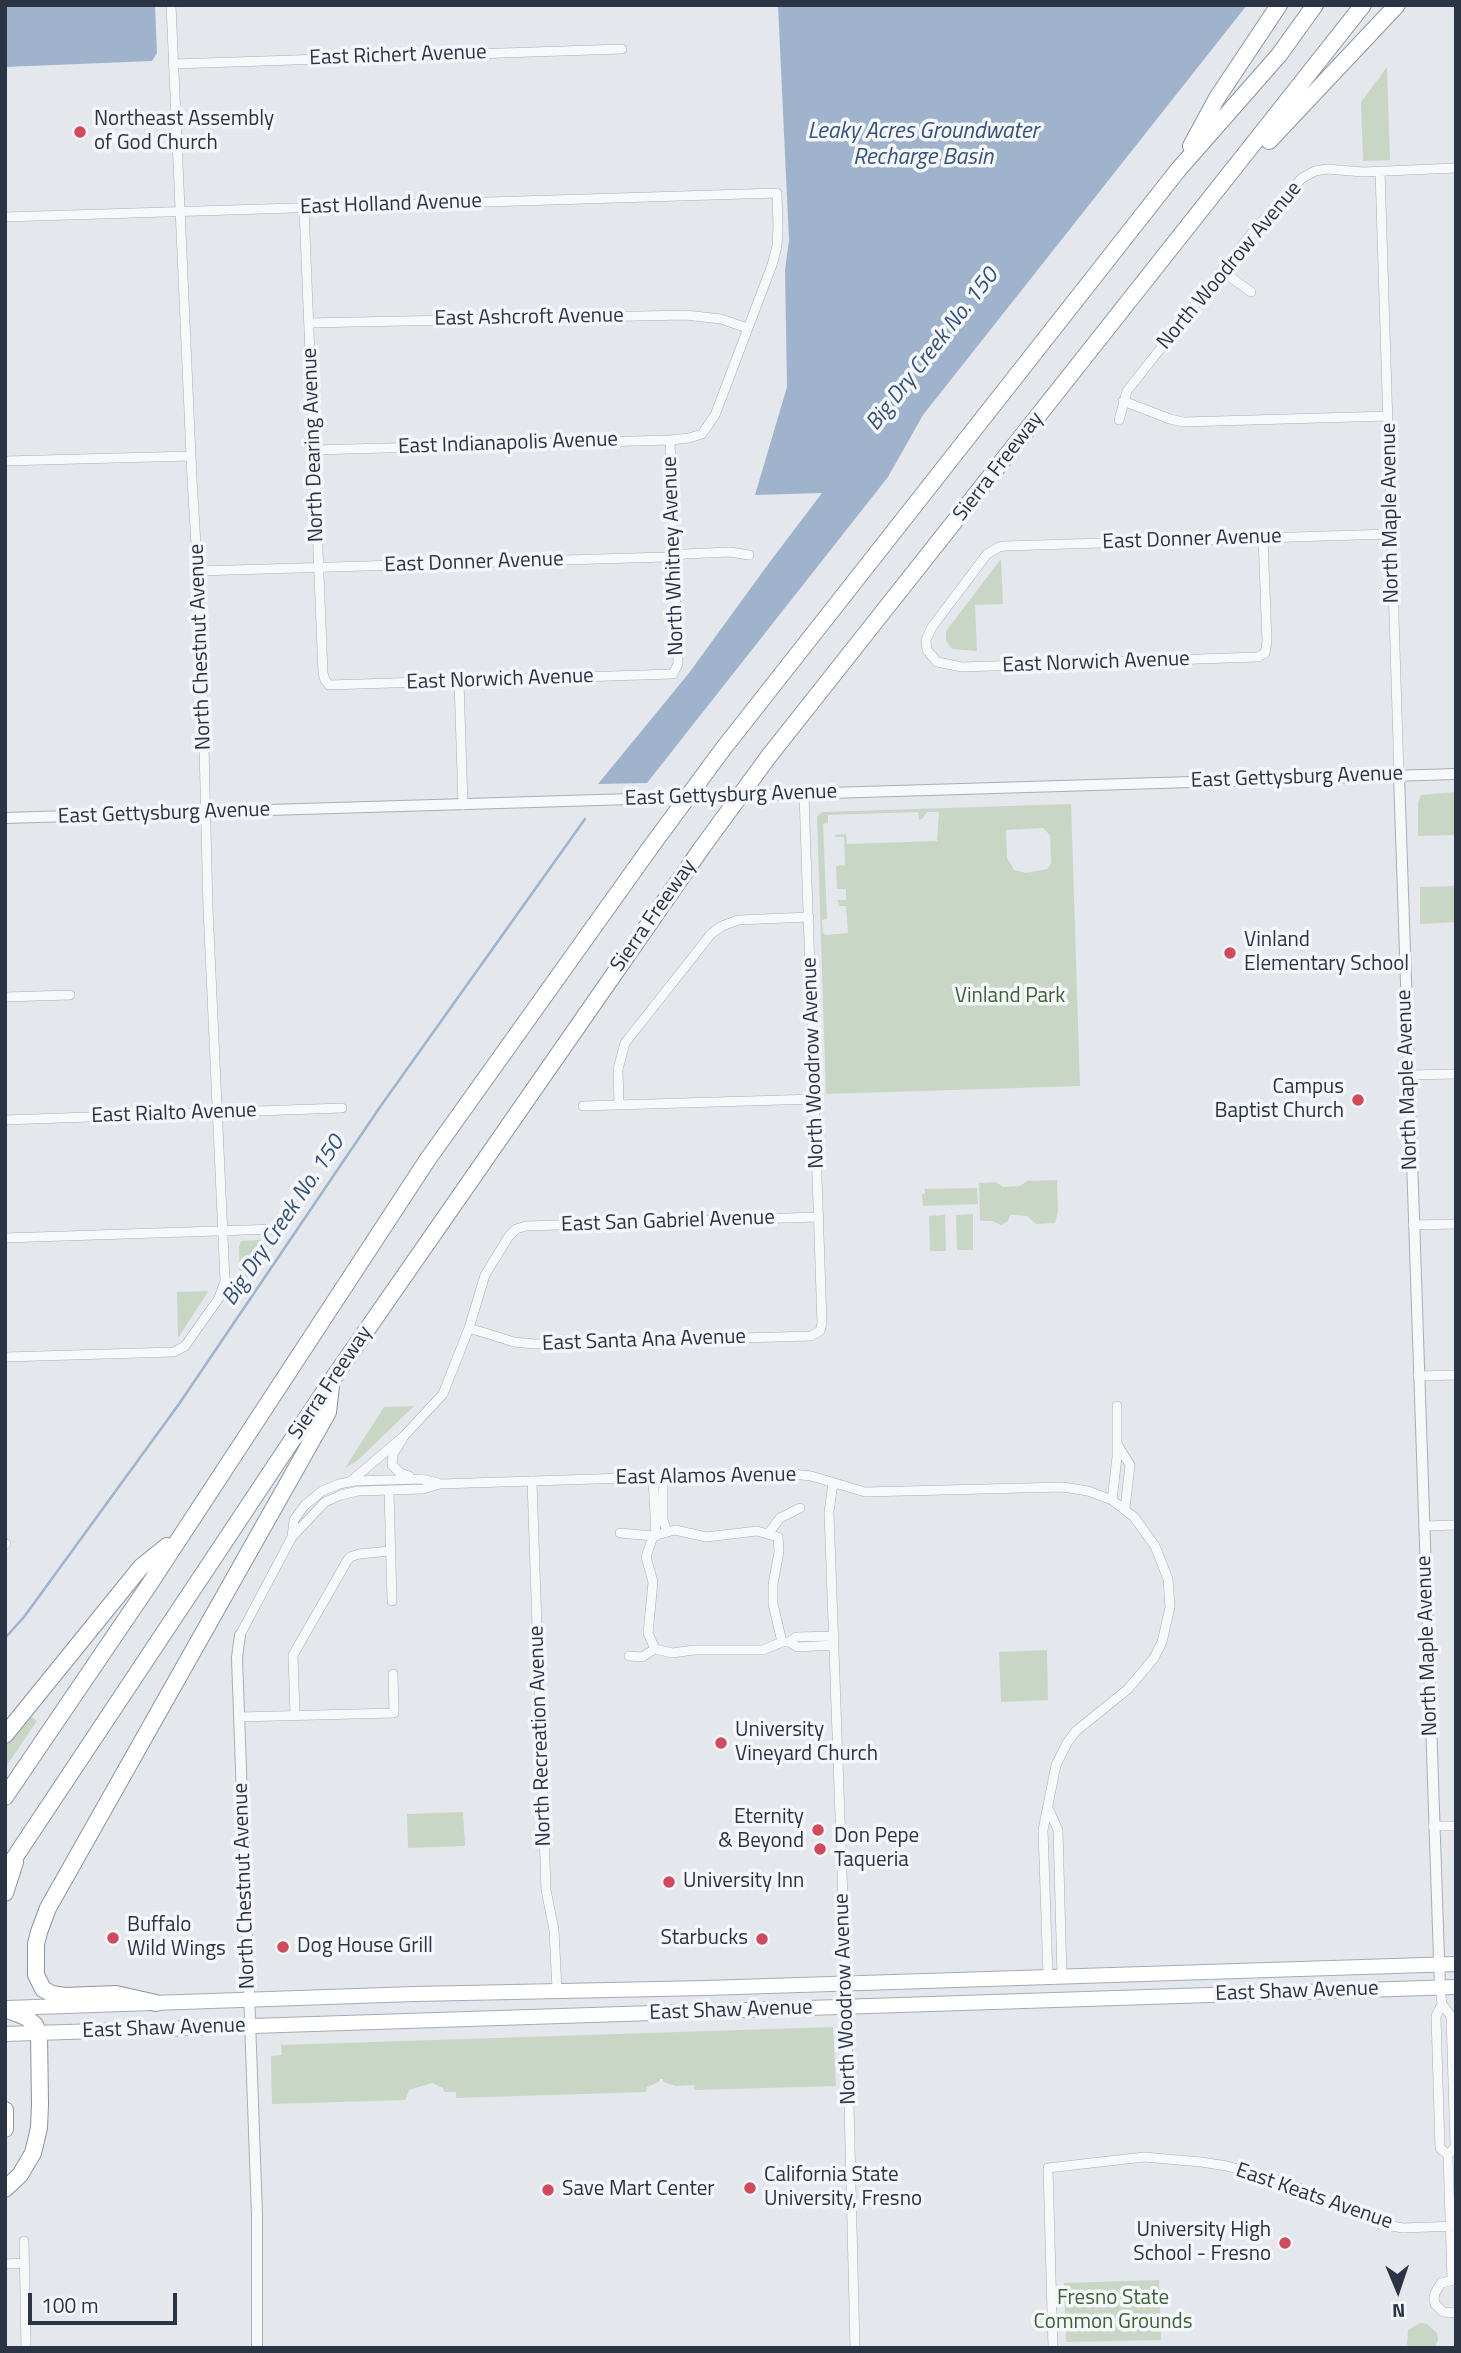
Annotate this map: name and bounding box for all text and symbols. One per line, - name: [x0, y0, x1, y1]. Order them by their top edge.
- street label: East Richert Avenue: [309, 40, 487, 72]
- place label: Northeast Assembly of God Church: [94, 107, 274, 157]
- water label: Leaky Acres Groundwater Recharge Basin: [807, 118, 1039, 172]
- marker: Northeast Assembly of God Church: [72, 124, 88, 140]
- street label: North Woodrow Avenue: [1152, 177, 1308, 355]
- street label: East Holland Avenue: [300, 189, 482, 221]
- water label: Big Dry Creek No. 150: [861, 263, 1005, 437]
- street label: East Ashcroft Avenue: [434, 304, 624, 332]
- street label: North Dearing Avenue: [298, 347, 330, 543]
- street label: Sierra Freeway: [949, 407, 1049, 527]
- street label: North Maple Avenue: [1377, 422, 1405, 604]
- street label: East Indianapolis Avenue: [398, 428, 618, 460]
- street label: North Whitney Avenue: [658, 456, 690, 656]
- street label: East Donner Avenue: [1102, 524, 1282, 556]
- street label: North Chestnut Avenue: [185, 543, 217, 751]
- street label: East Donner Avenue: [384, 547, 564, 579]
- street label: East Norwich Avenue: [1002, 647, 1190, 679]
- street label: East Norwich Avenue: [406, 664, 594, 696]
- street label: East Gettysburg Avenue: [1190, 762, 1404, 794]
- street label: East Gettysburg Avenue: [624, 780, 838, 812]
- street label: East Gettysburg Avenue: [57, 798, 271, 830]
- street label: Sierra Freeway: [606, 855, 702, 977]
- place label: Vinland Elementary School: [1244, 928, 1409, 978]
- marker: Vinland Elementary School: [1222, 945, 1238, 961]
- street label: North Woodrow Avenue: [798, 957, 830, 1169]
- park label: Vinland Park: [955, 984, 1065, 1010]
- street label: North Maple Avenue: [1392, 989, 1424, 1171]
- place label: Campus Baptist Church: [1214, 1075, 1344, 1125]
- marker: Campus Baptist Church: [1350, 1092, 1366, 1108]
- street label: East Rialto Avenue: [91, 1099, 257, 1129]
- water label: Big Dry Creek No. 150: [217, 1131, 351, 1311]
- street label: East San Gabriel Avenue: [561, 1206, 775, 1238]
- street label: Sierra Freeway: [284, 1321, 378, 1445]
- street label: East Santa Ana Avenue: [542, 1325, 746, 1357]
- street label: East Alamos Avenue: [616, 1463, 796, 1491]
- street label: North Maple Avenue: [1412, 1555, 1444, 1737]
- street label: North Recreation Avenue: [525, 1625, 557, 1847]
- place label: University Vineyard Church: [735, 1718, 878, 1768]
- marker: University Vineyard Church: [713, 1735, 729, 1751]
- street label: North Chestnut Avenue: [229, 1782, 261, 1990]
- place label: Eternity & Beyond: [718, 1805, 804, 1855]
- marker: Eternity & Beyond: [810, 1822, 826, 1838]
- place label: Don Pepe Taqueria: [834, 1824, 919, 1874]
- marker: Don Pepe Taqueria: [812, 1841, 828, 1857]
- place label: University Inn: [683, 1869, 804, 1895]
- marker: University Inn: [661, 1874, 677, 1890]
- street label: North Woodrow Avenue: [830, 1893, 862, 2105]
- place label: Buffalo Wild Wings: [127, 1913, 226, 1963]
- place label: Starbucks: [660, 1926, 748, 1952]
- marker: Buffalo Wild Wings: [105, 1930, 121, 1946]
- marker: Starbucks: [754, 1931, 770, 1947]
- place label: Dog House Grill: [297, 1934, 433, 1960]
- marker: Dog House Grill: [275, 1939, 291, 1955]
- street label: East Shaw Avenue: [1215, 1977, 1379, 2007]
- street label: East Shaw Avenue: [649, 1996, 813, 2026]
- street label: East Shaw Avenue: [82, 2014, 246, 2044]
- street label: East Keats Avenue: [1232, 2158, 1396, 2236]
- place label: California State University, Fresno: [764, 2163, 922, 2213]
- place label: Save Mart Center: [562, 2177, 715, 2203]
- marker: California State University, Fresno: [742, 2180, 758, 2196]
- marker: Save Mart Center: [540, 2182, 556, 2198]
- place label: University High School - Fresno: [1133, 2218, 1271, 2268]
- marker: University High School - Fresno: [1277, 2235, 1293, 2251]
- north arrow: [1363, 2255, 1433, 2325]
- scale bar: [32, 2280, 180, 2324]
- park label: Fresno State Common Grounds: [1034, 2286, 1192, 2336]
- text: 100 m: [41, 2289, 98, 2321]
- text: N: [1392, 2297, 1406, 2326]

